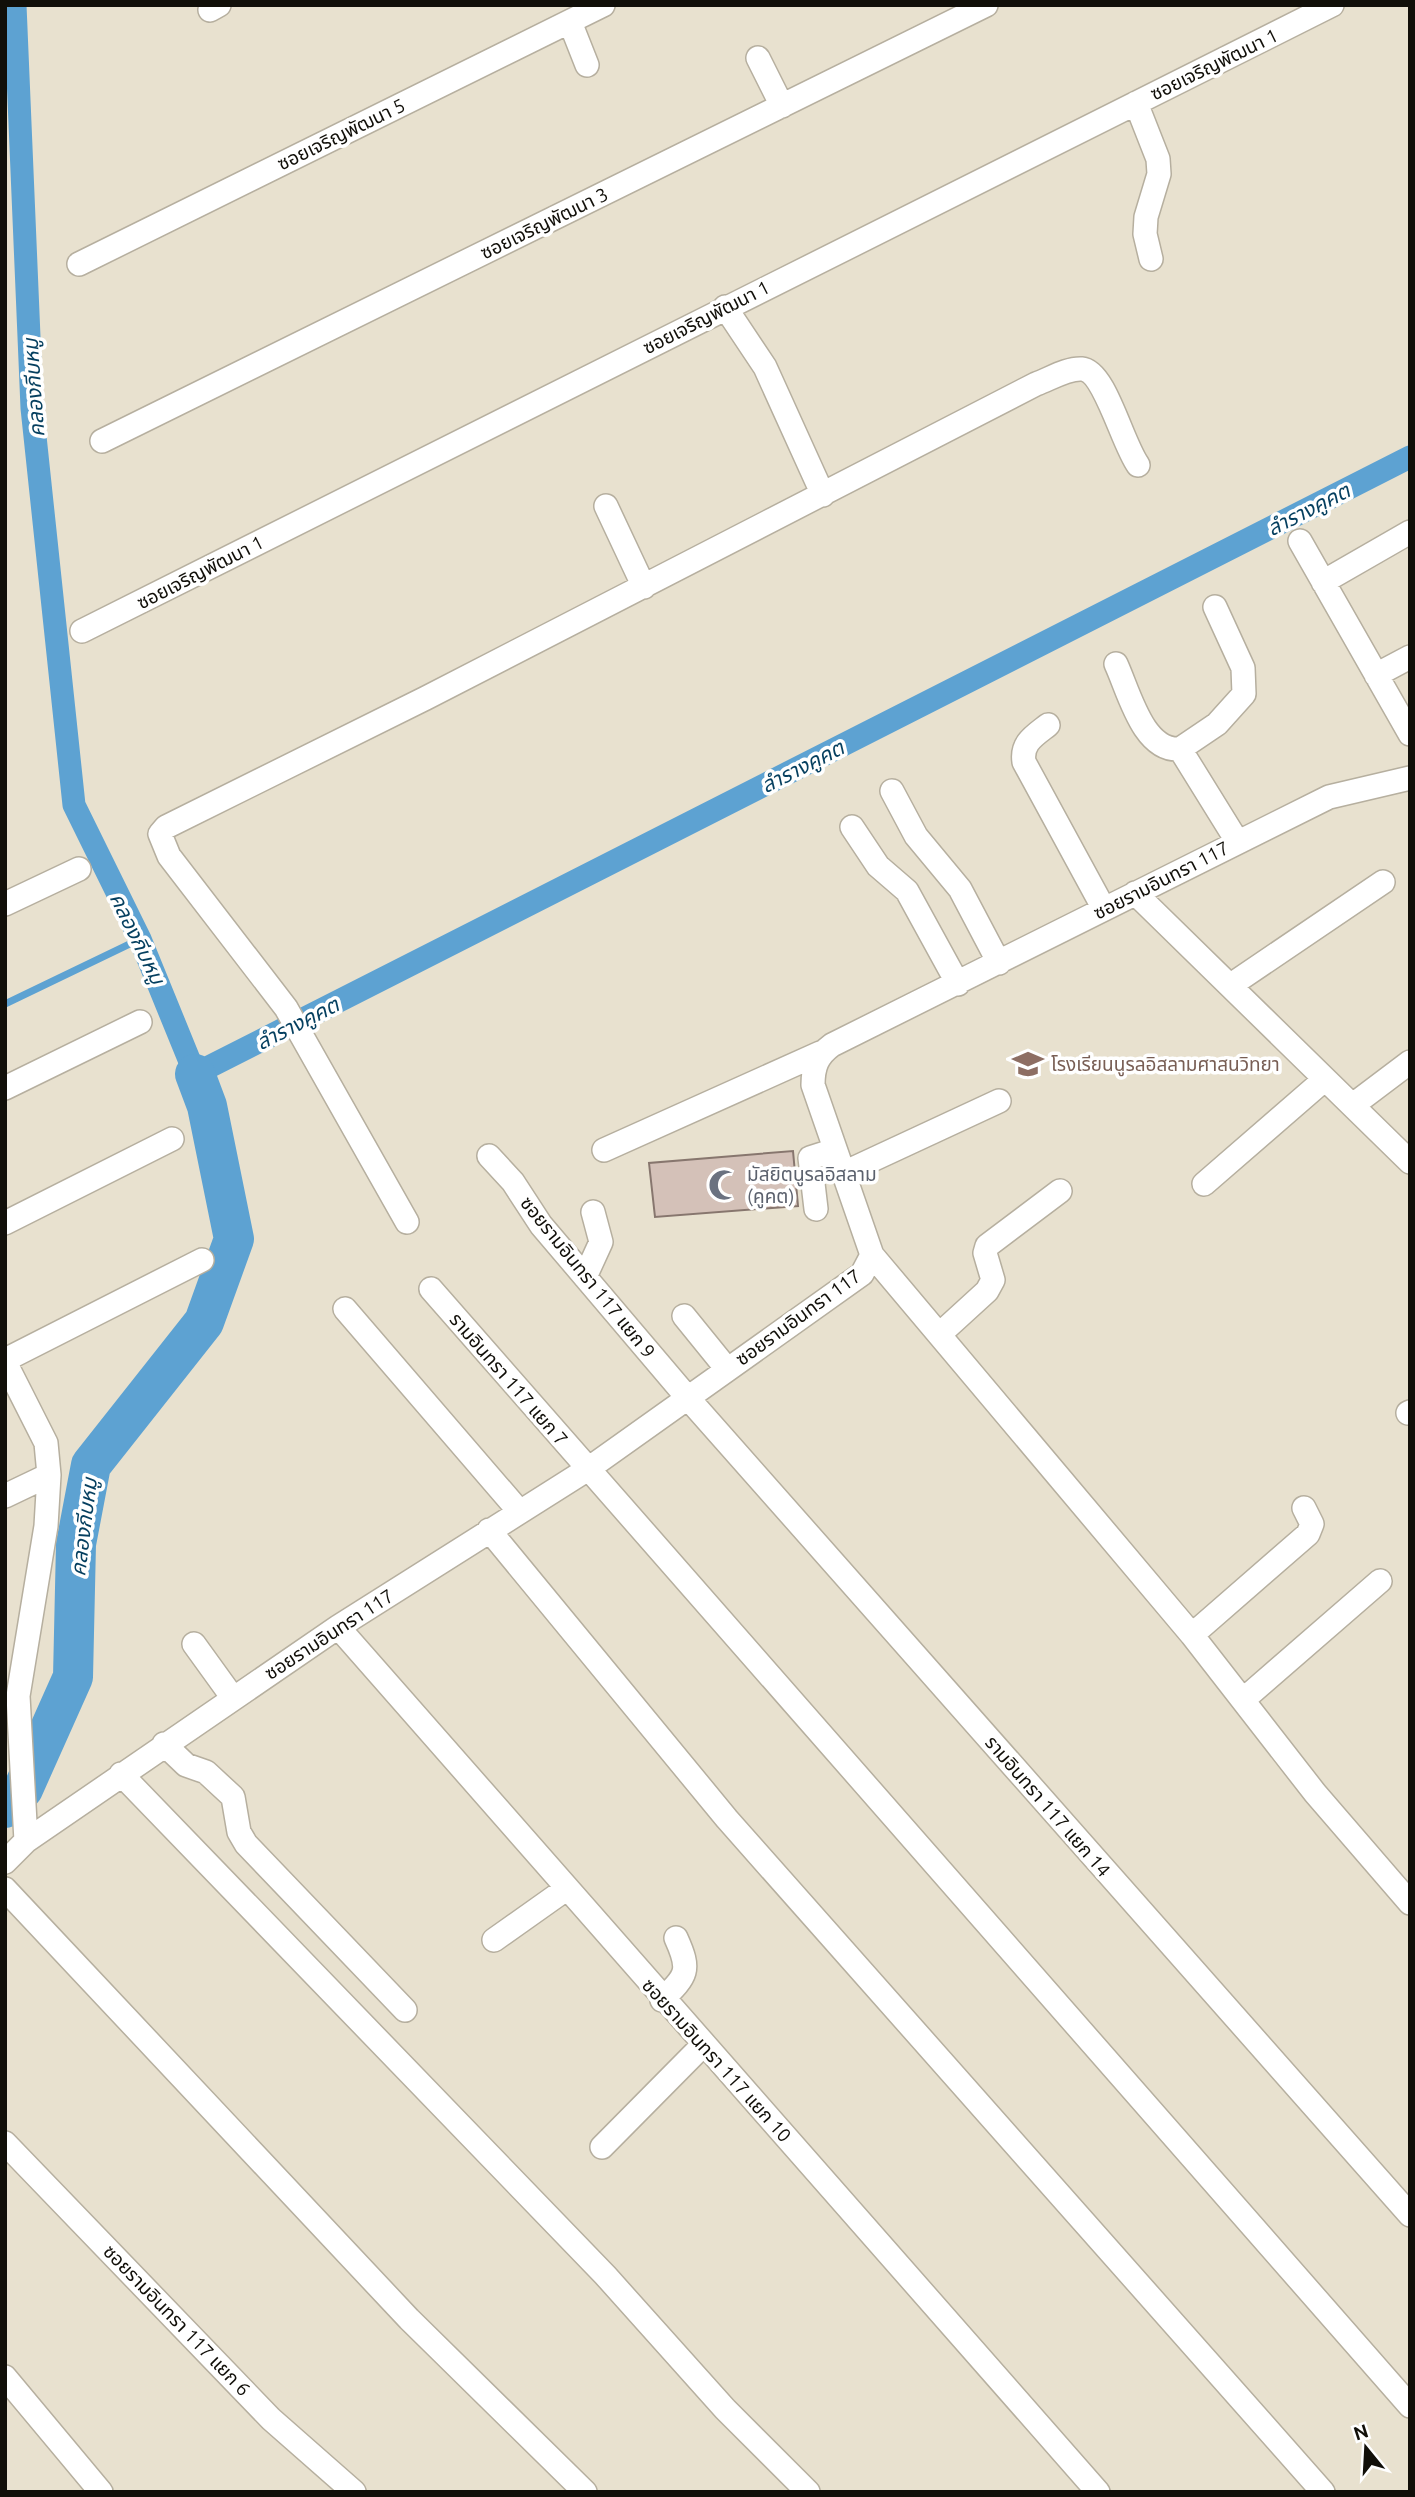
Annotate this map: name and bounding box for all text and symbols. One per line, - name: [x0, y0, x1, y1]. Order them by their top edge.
- street label: ซอยเจริญพัฒนา 1: [1147, 24, 1281, 104]
- street label: ซอยเจริญพัฒนา 5: [274, 94, 408, 174]
- street label: ซอยเจริญพัฒนา 3: [477, 183, 611, 263]
- street label: ซอยเจริญพัฒนา 1: [639, 276, 773, 358]
- water label: คลองกีบหมู: [17, 336, 50, 438]
- water label: ลำรางคูคต: [1263, 477, 1356, 542]
- street label: ซอยเจริญพัฒนา 1: [133, 531, 267, 613]
- water label: ลำรางคูคต: [757, 734, 850, 799]
- street label: ซอยรามอินทรา 117: [1090, 836, 1232, 924]
- water label: คลองกีบหมู: [104, 888, 171, 990]
- water label: ลำรางคูคต: [252, 991, 345, 1056]
- school or university icon: โรงเรียนนูรลอิสลามศาสนวิทยา: [1011, 1047, 1045, 1081]
- place label: โรงเรียนนูรลอิสลามศาสนวิทยา: [1051, 1053, 1280, 1077]
- place label: มัสยิตนูรลอิสลาม (คูคต): [747, 1163, 877, 1209]
- mosque icon: มัสยิตนูรลอิสลาม (คูคต): [707, 1168, 741, 1202]
- street label: ซอยรามอินทรา 117 แยก 9: [516, 1192, 660, 1362]
- street label: ซอยรามอินทรา 117: [731, 1264, 865, 1370]
- street label: รามอินทรา 117 แยก 7: [445, 1308, 573, 1450]
- water label: คลองกีบหมู: [65, 1474, 103, 1578]
- street label: ซอยรามอินทรา 117: [261, 1584, 397, 1684]
- street label: รามอินทรา 117 แยก 14: [981, 1731, 1115, 1881]
- street label: ซอยรามอินทรา 117 แยก 10: [638, 1974, 796, 2146]
- street label: ซอยรามอินทรา 117 แยก 6: [99, 2240, 255, 2400]
- north arrow: [1331, 2413, 1401, 2483]
- text: N: [1351, 2419, 1371, 2444]

